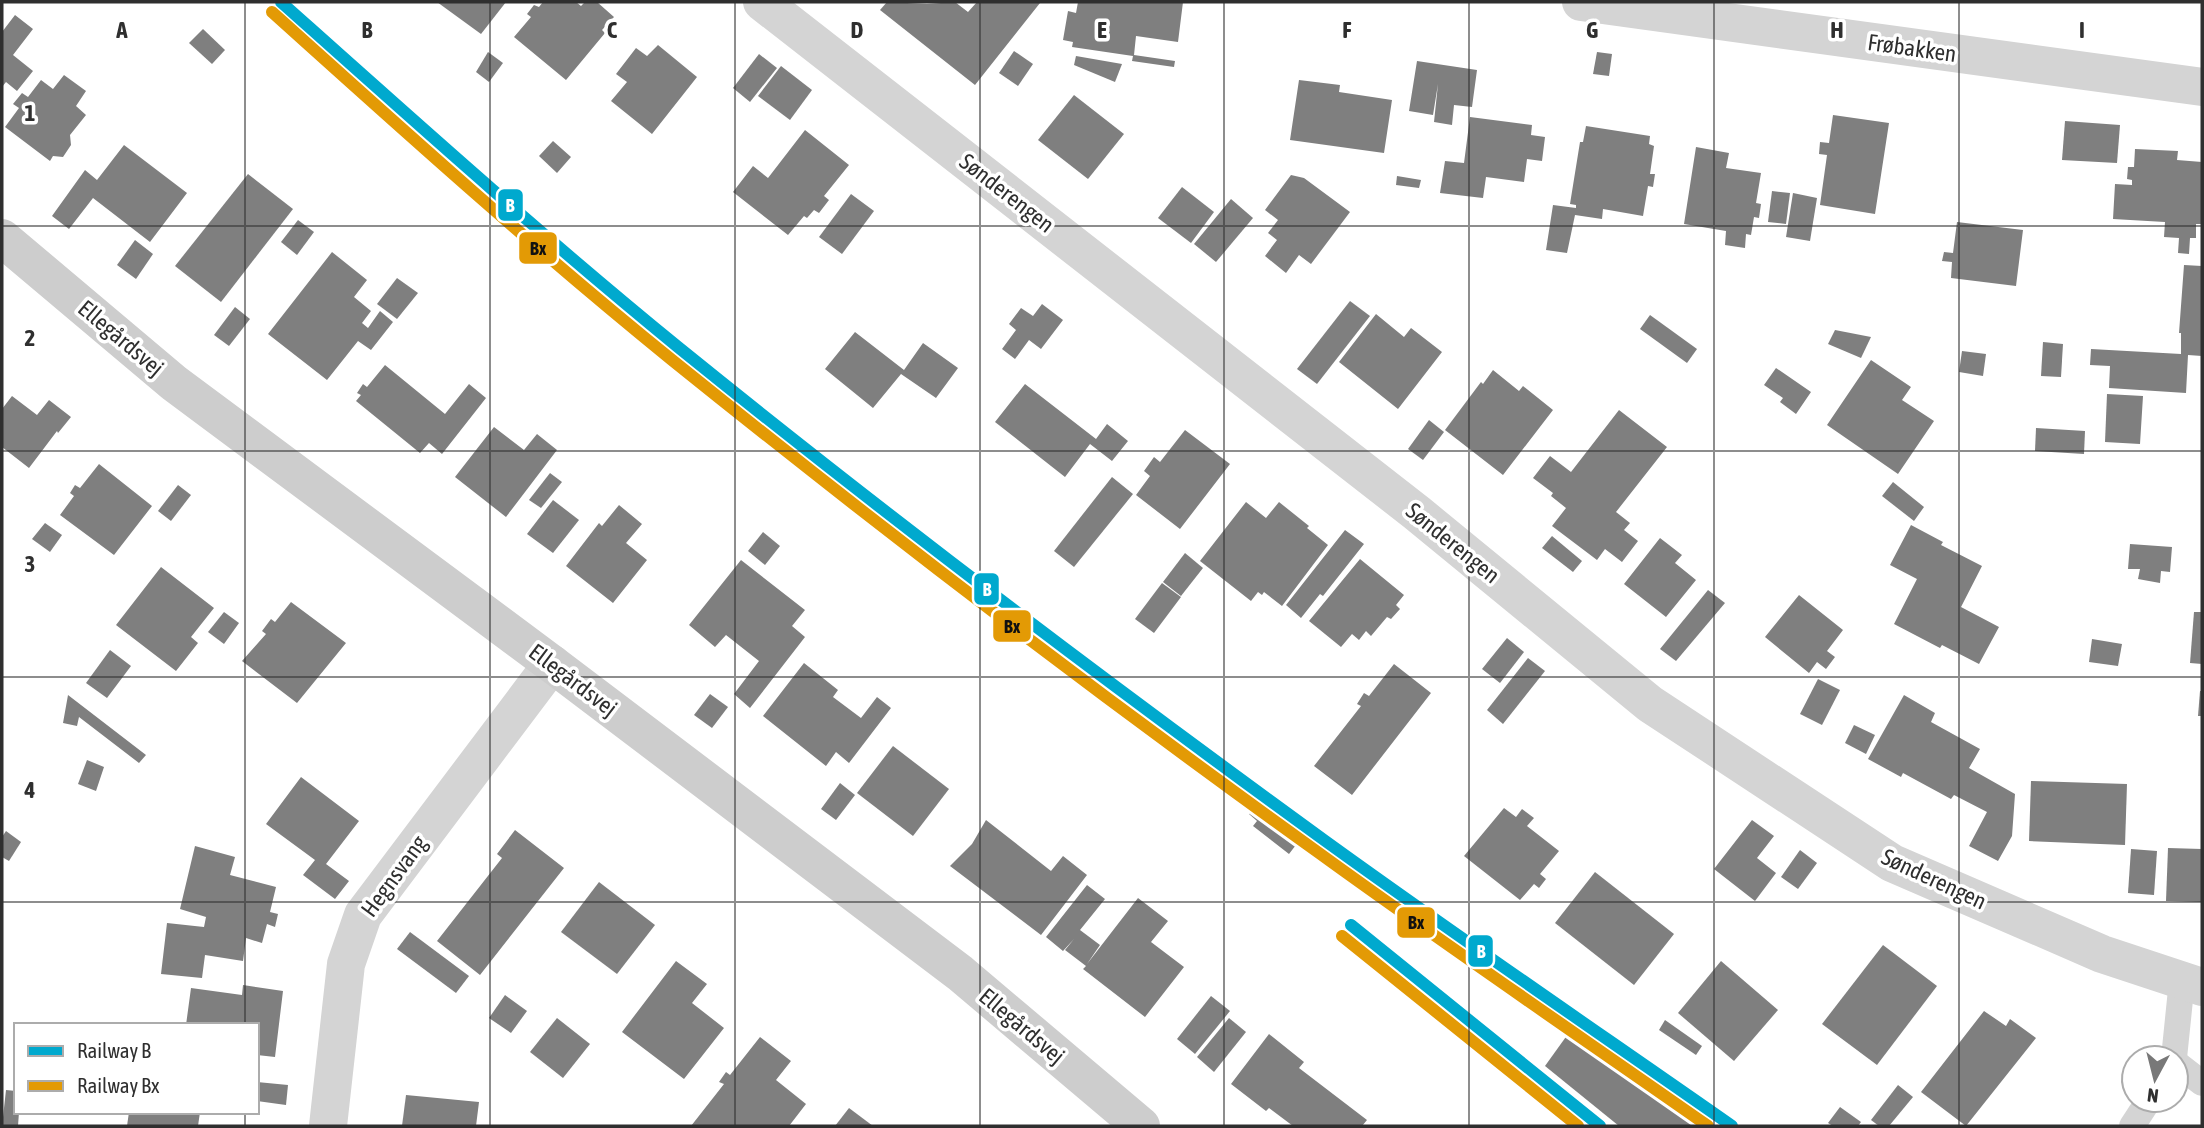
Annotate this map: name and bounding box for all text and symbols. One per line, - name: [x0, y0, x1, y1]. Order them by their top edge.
- text: A: [115, 17, 128, 43]
- text: B: [362, 17, 373, 43]
- text: C: [607, 17, 618, 43]
- text: D: [851, 17, 864, 43]
- text: E: [1097, 17, 1107, 43]
- text: F: [1342, 17, 1352, 43]
- text: G: [1586, 17, 1598, 43]
- text: H: [1830, 17, 1844, 43]
- text: I: [2079, 17, 2085, 43]
- street label: Frøbakken: [1866, 29, 1958, 67]
- text: 1: [25, 100, 36, 126]
- street label: Sønderengen: [955, 148, 1059, 238]
- line badge: B: [497, 188, 524, 222]
- text: B: [505, 194, 515, 216]
- line badge: Bx: [518, 231, 558, 265]
- text: Bx: [530, 237, 547, 259]
- street label: Ellegårdsvej: [73, 295, 169, 381]
- text: 2: [25, 325, 35, 351]
- street label: Sønderengen: [1401, 498, 1505, 588]
- text: 3: [25, 551, 35, 577]
- line badge: B: [973, 572, 1000, 606]
- text: B: [982, 578, 992, 600]
- line badge: Bx: [992, 609, 1032, 643]
- text: Bx: [1004, 615, 1021, 637]
- street label: Ellegårdsvej: [524, 639, 622, 721]
- text: 4: [24, 777, 36, 803]
- street label: Hegnsvang: [356, 830, 432, 922]
- street label: Sønderengen: [1878, 843, 1990, 915]
- line badge: Bx: [1396, 906, 1436, 939]
- text: Bx: [1408, 911, 1425, 933]
- line badge: B: [1467, 934, 1494, 968]
- text: B: [1476, 940, 1486, 962]
- street label: Ellegårdsvej: [974, 983, 1070, 1069]
- legend: [14, 1023, 259, 1114]
- text: Railway B: [77, 1038, 151, 1062]
- north arrow: [2120, 1044, 2190, 1114]
- text: Railway Bx: [77, 1073, 160, 1097]
- text: N: [2146, 1084, 2160, 1107]

